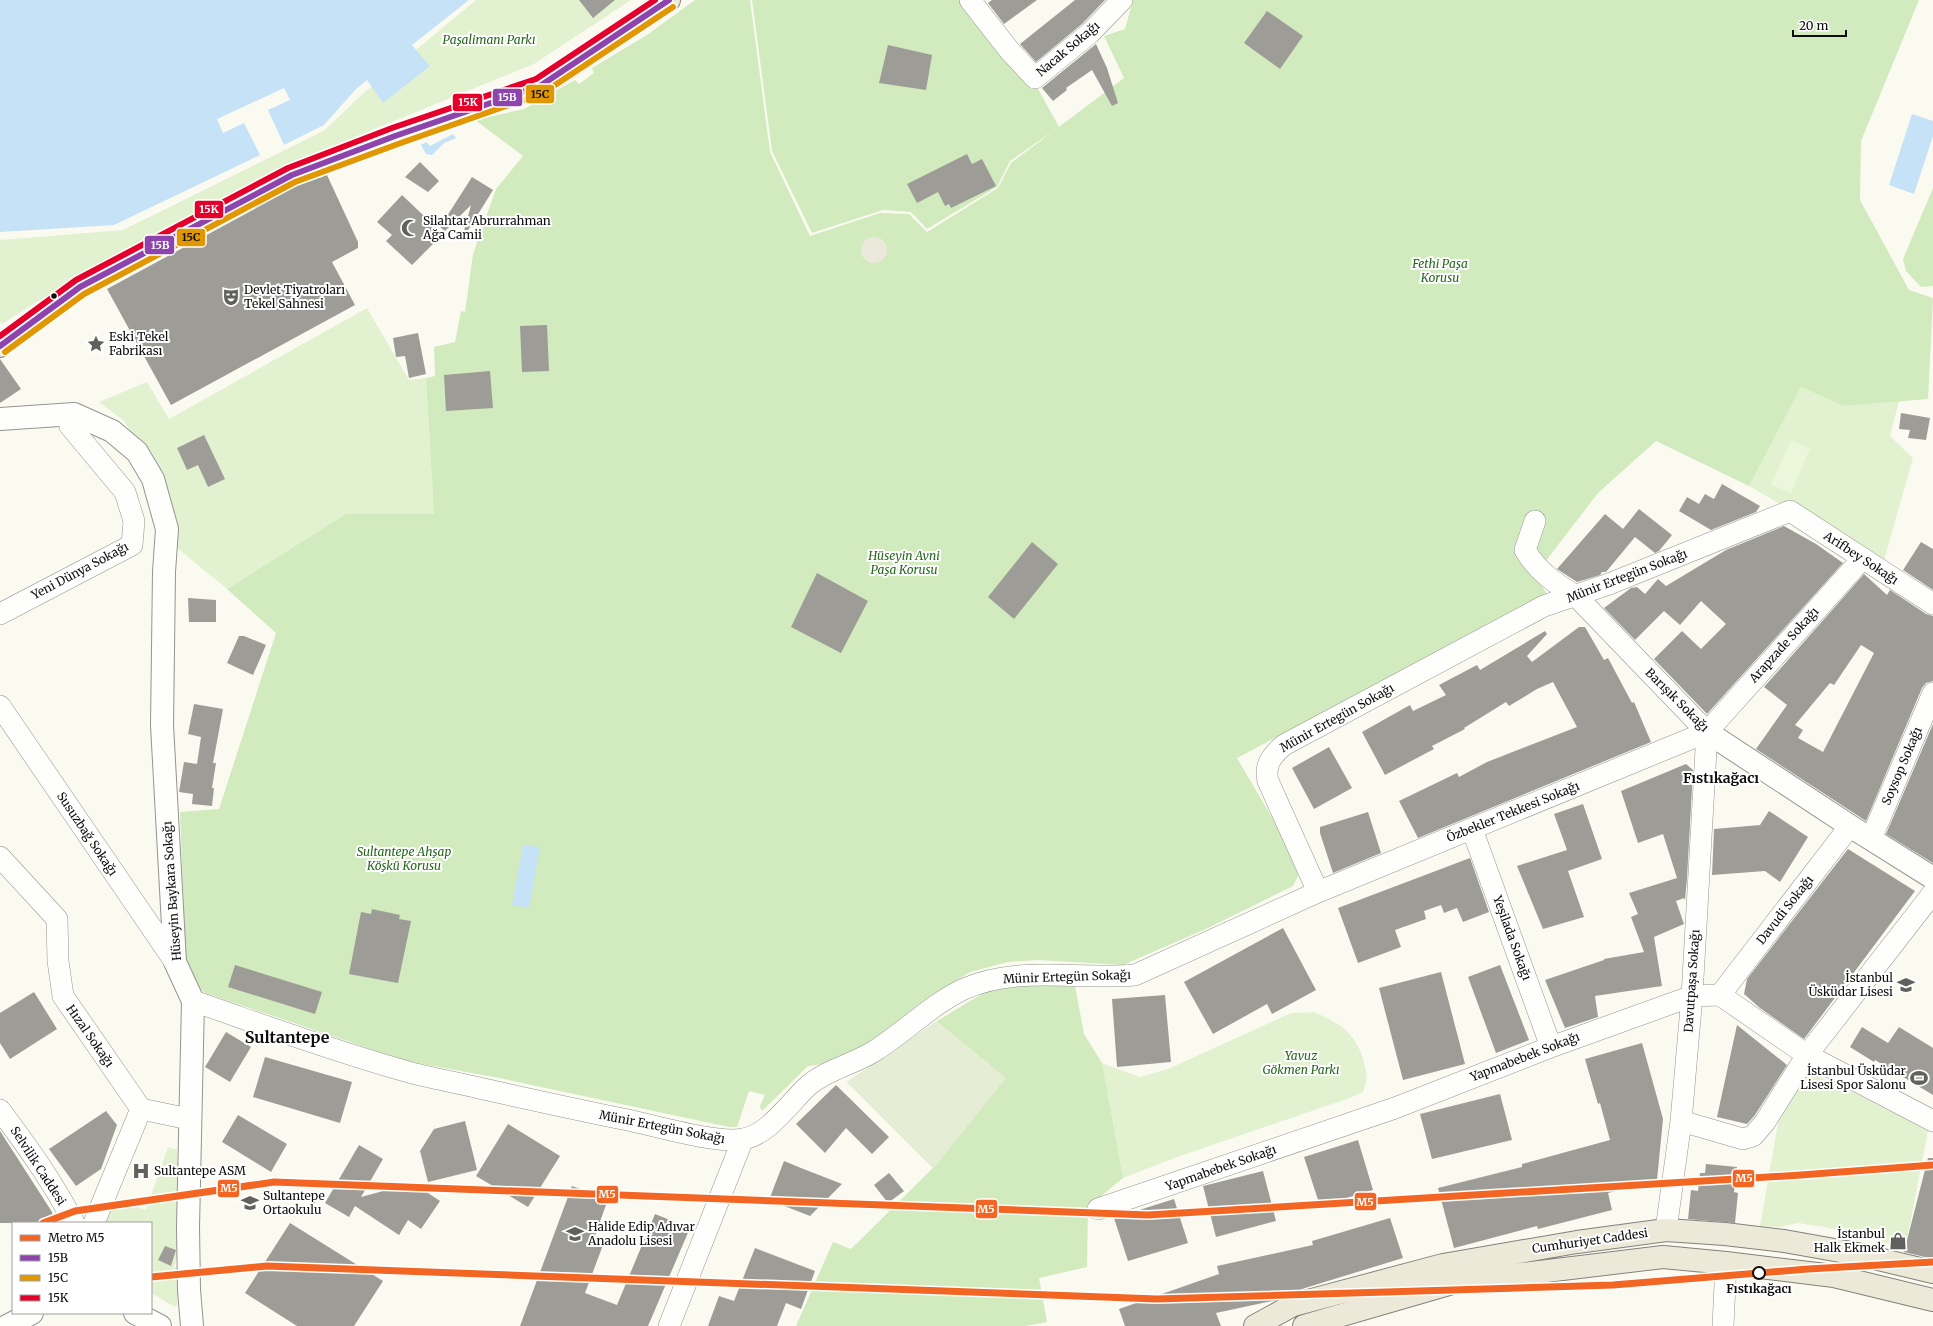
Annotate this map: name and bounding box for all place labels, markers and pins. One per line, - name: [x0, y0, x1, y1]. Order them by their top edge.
- place label: Silahtar Abrurrahman Ağa Camii: [422, 213, 551, 242]
- mosque icon: Silahtar Abrurrahman Ağa Camii: [400, 218, 420, 238]
- place label: Devlet Tiyatroları Tekel Sahnesi: [244, 282, 345, 311]
- theatre icon: Devlet Tiyatroları Tekel Sahnesi: [221, 287, 241, 307]
- unlabelled marker: [49, 291, 59, 301]
- place label: Eski Tekel Fabrikası: [109, 329, 169, 358]
- place icon: Eski Tekel Fabrikası: [86, 334, 106, 354]
- place label: İstanbul Üsküdar Lisesi: [1808, 970, 1893, 999]
- school or university icon: İstanbul Üsküdar Lisesi: [1896, 975, 1916, 995]
- place label: İstanbul Üsküdar Lisesi Spor Salonu: [1800, 1063, 1907, 1092]
- sports icon: İstanbul Üsküdar Lisesi Spor Salonu: [1909, 1068, 1929, 1088]
- hospital icon: Sultantepe ASM: [131, 1161, 151, 1181]
- place label: Sultantepe ASM: [154, 1163, 246, 1178]
- place label: Sultantepe Ortaokulu: [263, 1188, 325, 1217]
- school or university icon: Sultantepe Ortaokulu: [240, 1193, 260, 1213]
- place label: Halide Edip Adıvar Anadolu Lisesi: [587, 1219, 695, 1248]
- school or university icon: Halide Edip Adıvar Anadolu Lisesi: [565, 1224, 585, 1244]
- place label: İstanbul Halk Ekmek: [1814, 1226, 1885, 1255]
- shop icon: İstanbul Halk Ekmek: [1888, 1231, 1908, 1251]
- marker: Fıstıkağacı: [1752, 1266, 1766, 1280]
- place label: Fıstıkağacı: [1726, 1281, 1792, 1296]

